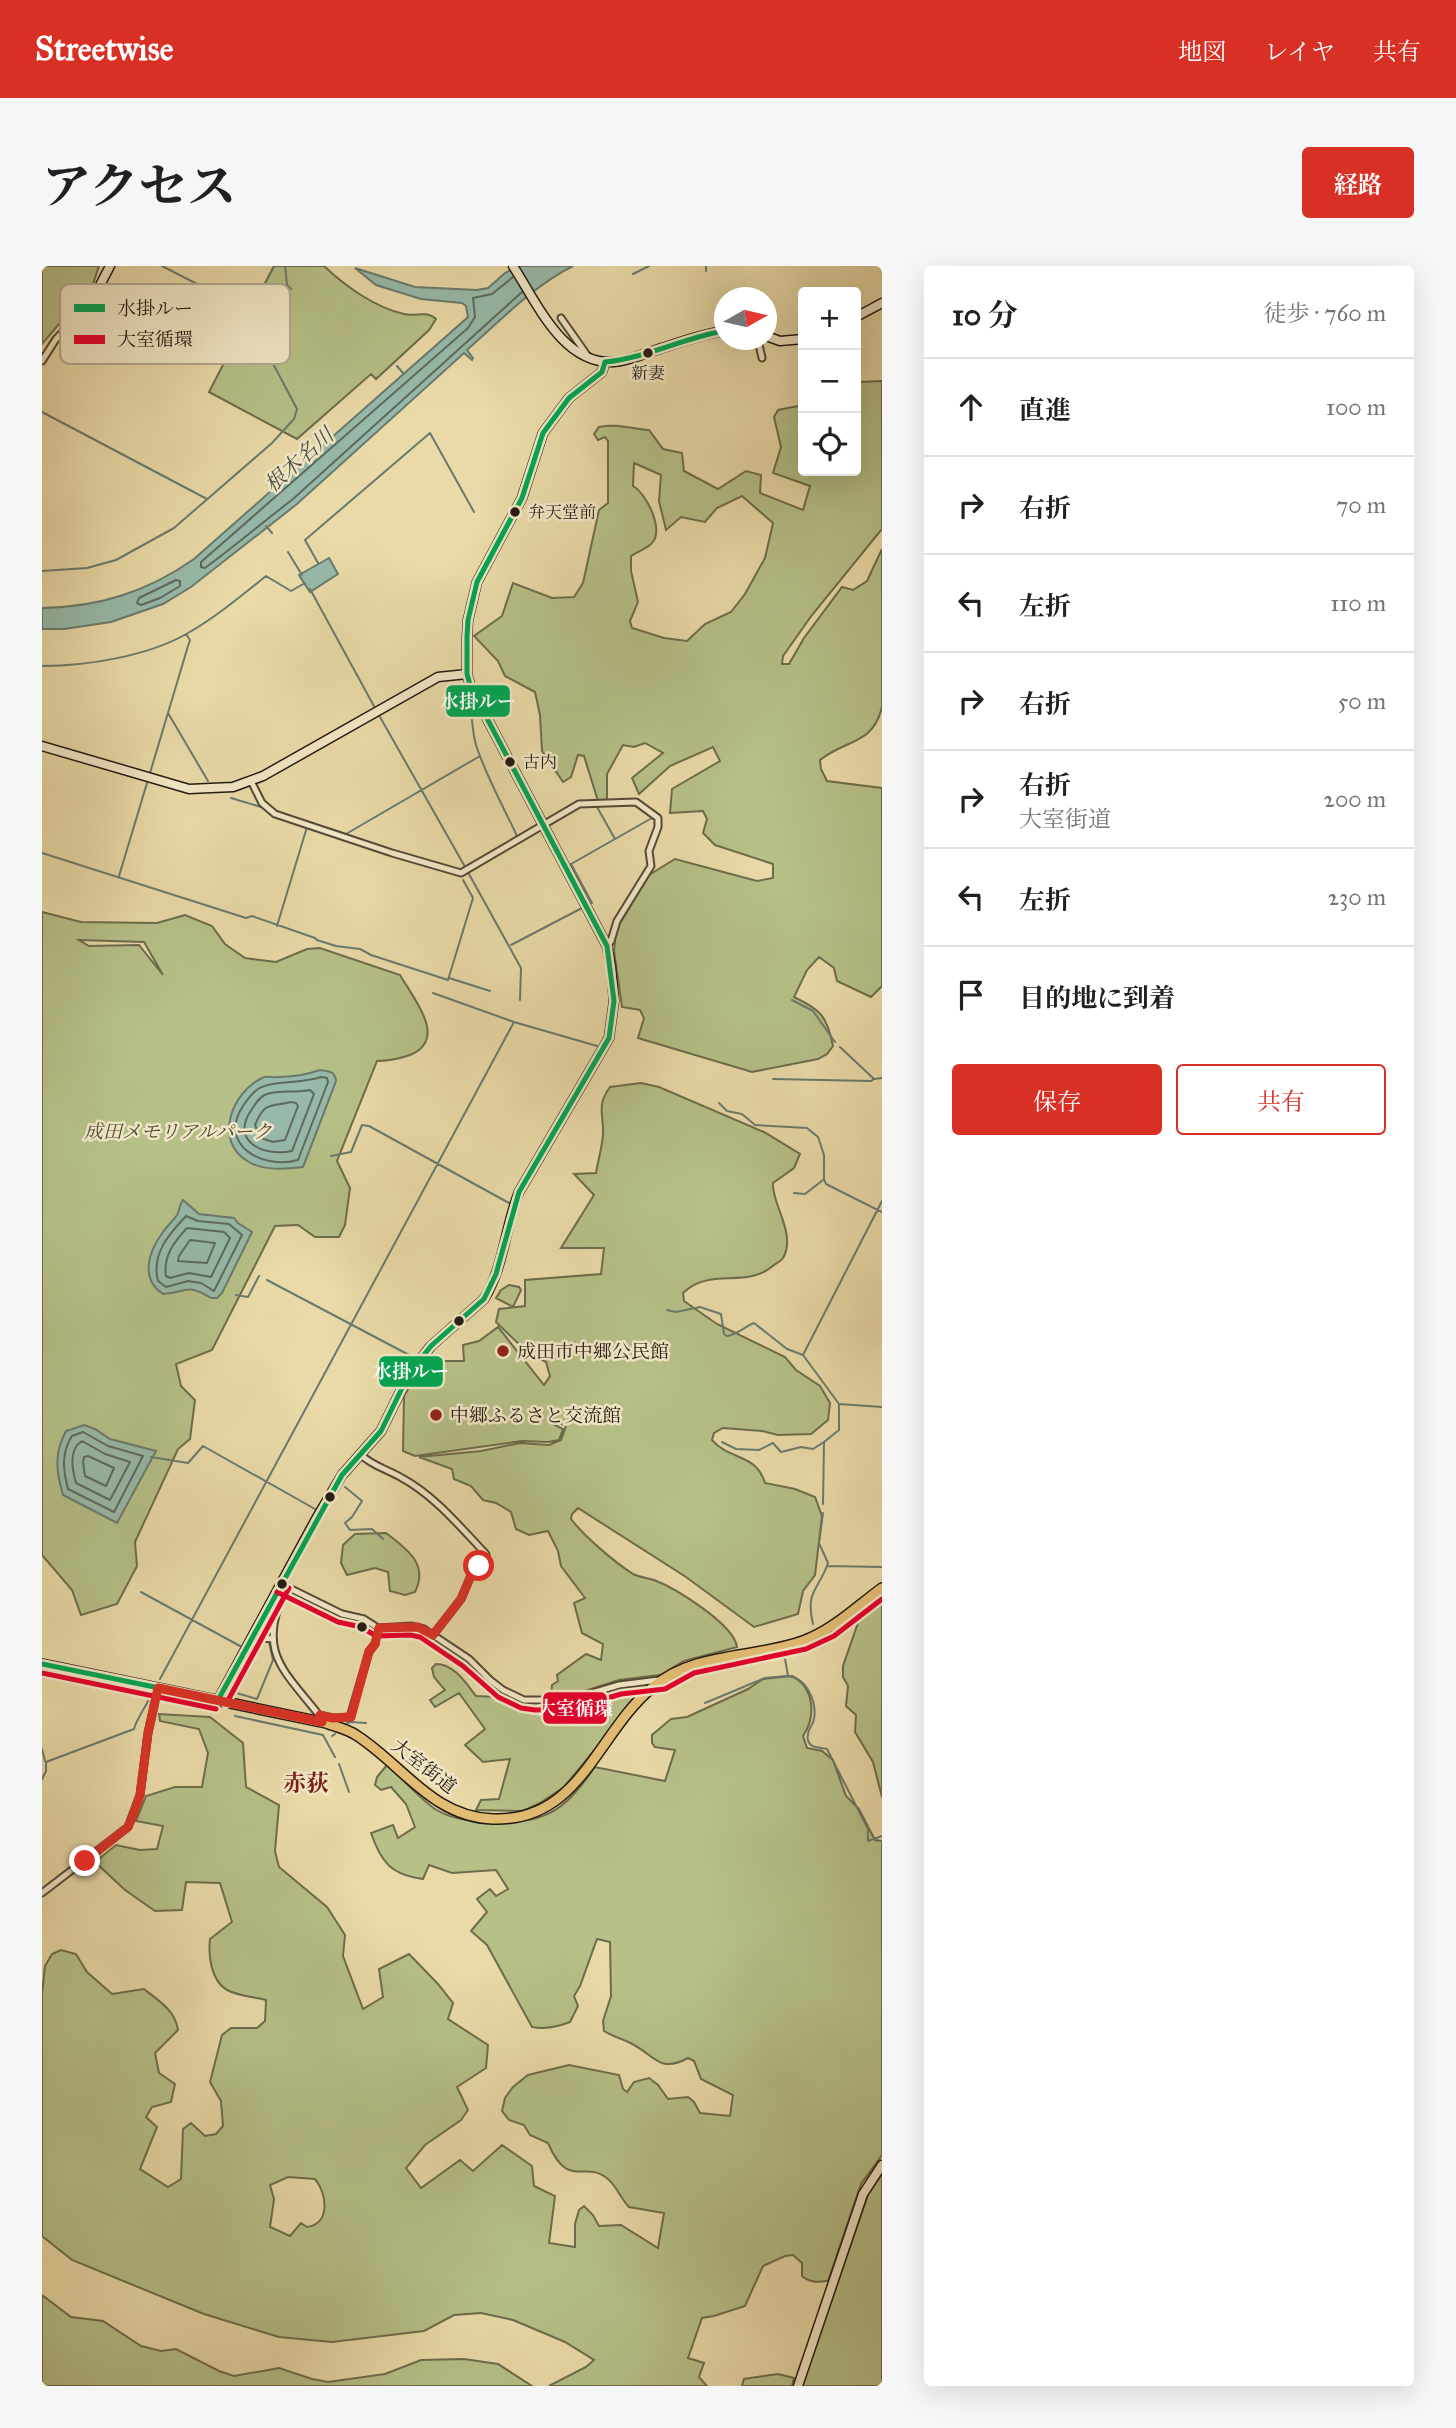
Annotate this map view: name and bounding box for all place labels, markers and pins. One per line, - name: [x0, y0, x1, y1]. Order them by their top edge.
- marker: 新妻: [641, 346, 655, 360]
- place label: 新妻: [631, 363, 665, 384]
- place label: 弁天堂前: [528, 502, 596, 523]
- marker: 弁天堂前: [508, 505, 522, 519]
- place label: 古内: [523, 752, 557, 773]
- marker: 古内: [503, 755, 517, 769]
- unlabelled marker: [452, 1314, 466, 1328]
- place label: 成田市中郷公民館: [517, 1340, 669, 1363]
- marker: 成田市中郷公民館: [495, 1343, 511, 1359]
- place label: 中郷ふるさと交流館: [450, 1404, 621, 1427]
- marker: 中郷ふるさと交流館: [428, 1407, 444, 1423]
- unlabelled marker: [323, 1490, 337, 1504]
- unlabelled marker: [275, 1577, 289, 1591]
- unlabelled marker: [355, 1620, 369, 1634]

